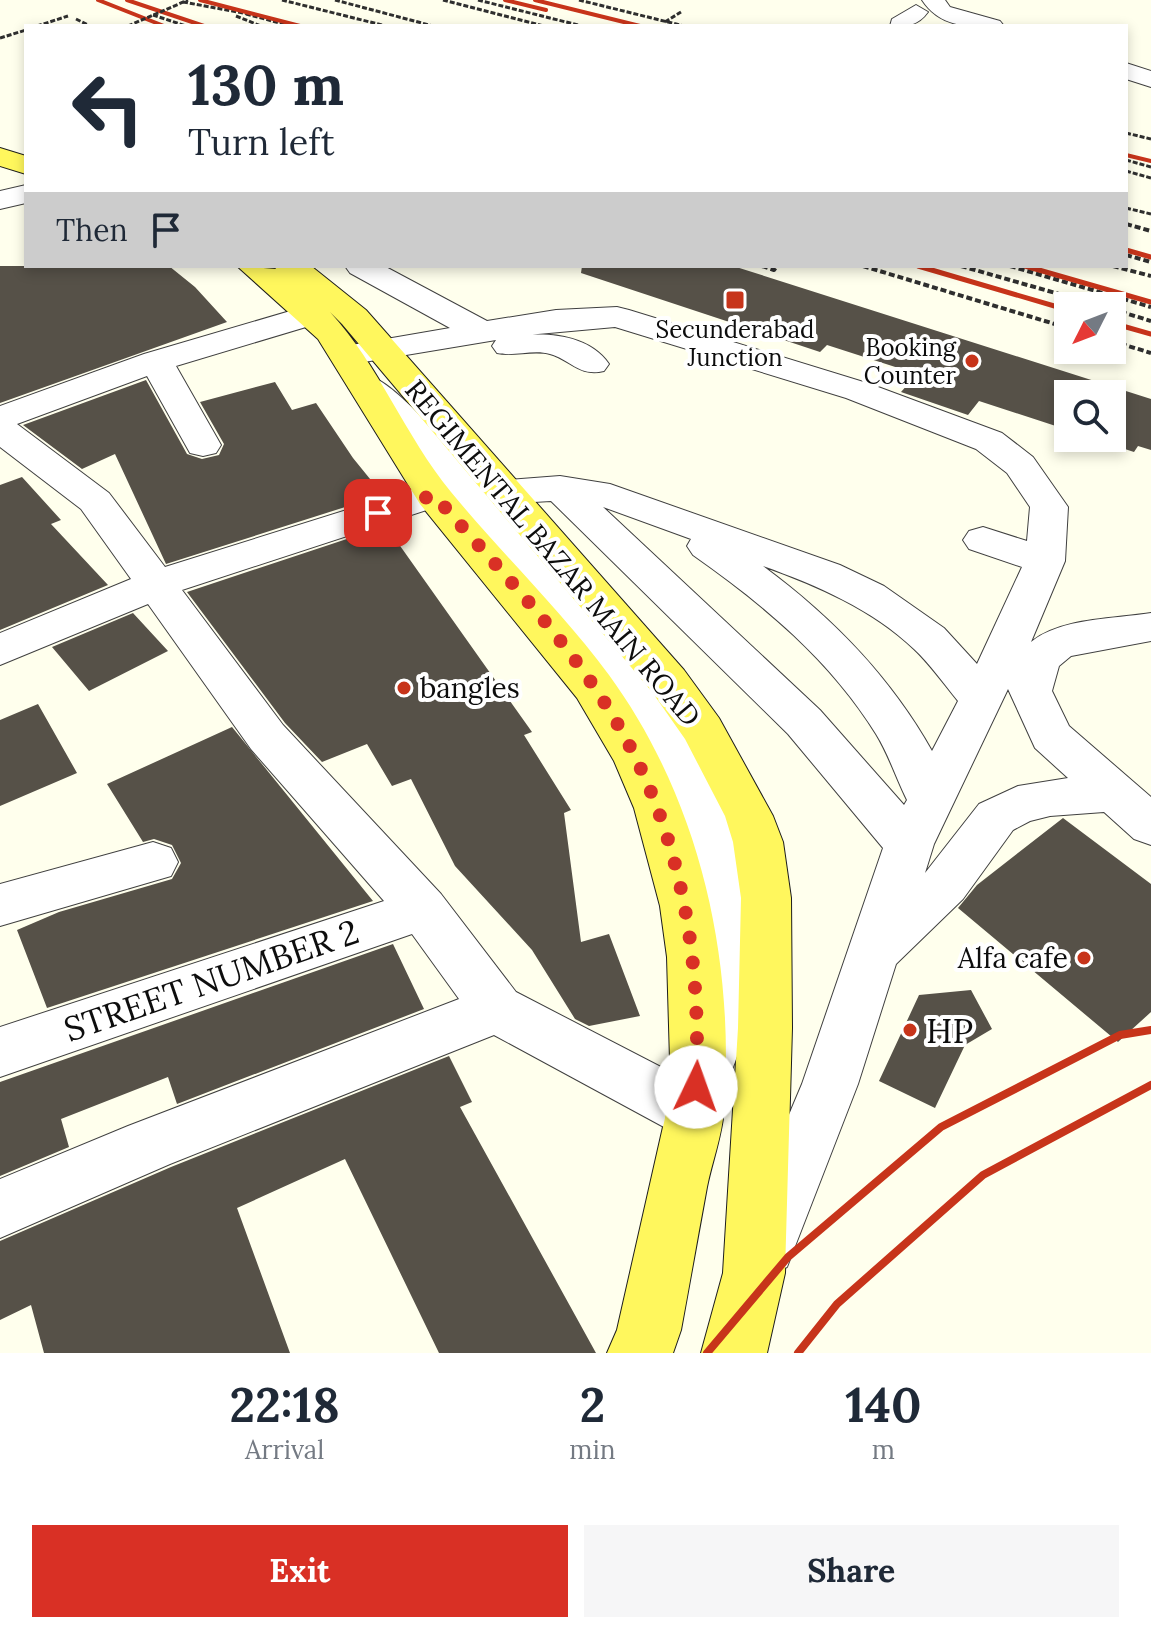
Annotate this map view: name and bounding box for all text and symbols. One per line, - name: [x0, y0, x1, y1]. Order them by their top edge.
- text: 130 m: [188, 49, 344, 120]
- icon: left: [56, 56, 160, 160]
- text: Turn left: [188, 119, 335, 165]
- icon: arrive: [144, 208, 188, 252]
- text: Then: [56, 211, 128, 249]
- marker: Secunderabad Junction: [724, 289, 746, 311]
- north arrow: [1054, 292, 1126, 364]
- map controls: [1054, 292, 1126, 452]
- place label: Secunderabad Junction: [656, 314, 814, 373]
- place label: Booking Counter: [864, 332, 957, 391]
- marker: Booking Counter: [963, 352, 981, 370]
- street label: REGIMENTAL BAZAR MAIN ROAD: [397, 372, 709, 734]
- button: search: [1054, 380, 1126, 452]
- pin: [344, 479, 412, 547]
- icon: arrive: [356, 491, 400, 535]
- place label: bangles: [420, 670, 520, 706]
- marker: bangles: [395, 679, 413, 697]
- street label: STREET NUMBER 2: [58, 909, 364, 1051]
- place label: Alfa cafe: [957, 940, 1068, 976]
- marker: Alfa cafe: [1075, 949, 1093, 967]
- place label: HP: [926, 1009, 973, 1052]
- marker: HP: [901, 1021, 919, 1039]
- position arrow: [654, 1045, 738, 1129]
- text: 22:18: [230, 1374, 340, 1435]
- text: 2: [580, 1374, 605, 1435]
- text: 140: [845, 1374, 921, 1435]
- text: Arrival: [245, 1433, 324, 1466]
- text: min: [569, 1433, 616, 1466]
- text: m: [872, 1433, 895, 1466]
- button: Exit: [32, 1525, 568, 1617]
- button: Share: [584, 1525, 1119, 1617]

